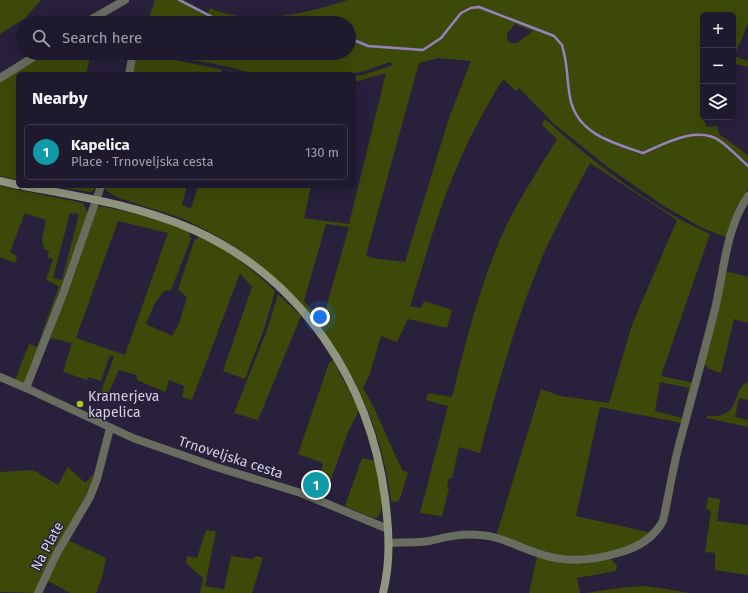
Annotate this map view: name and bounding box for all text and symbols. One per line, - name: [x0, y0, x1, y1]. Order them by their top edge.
- map controls: [700, 12, 736, 120]
- button: +: [700, 12, 736, 48]
- search box: [16, 16, 356, 60]
- icon: search: [30, 27, 52, 49]
- text: Search here: [62, 29, 142, 47]
- button: −: [700, 48, 736, 84]
- button: layers: [700, 84, 736, 120]
- text: Nearby: [32, 88, 87, 109]
- text: Kapelica: [71, 136, 130, 154]
- text: 1: [43, 145, 49, 160]
- text: 130 m: [305, 145, 339, 160]
- text: Place · Trnoveljska cesta: [71, 154, 214, 169]
- your location: [310, 307, 330, 327]
- place label: Kramerjeva kapelica: [88, 388, 159, 421]
- marker: Kramerjeva kapelica: [75, 399, 85, 409]
- street label: Trnoveljska cesta: [176, 433, 285, 482]
- pin: 1: [303, 470, 329, 500]
- street label: Na Plate: [27, 519, 67, 574]

